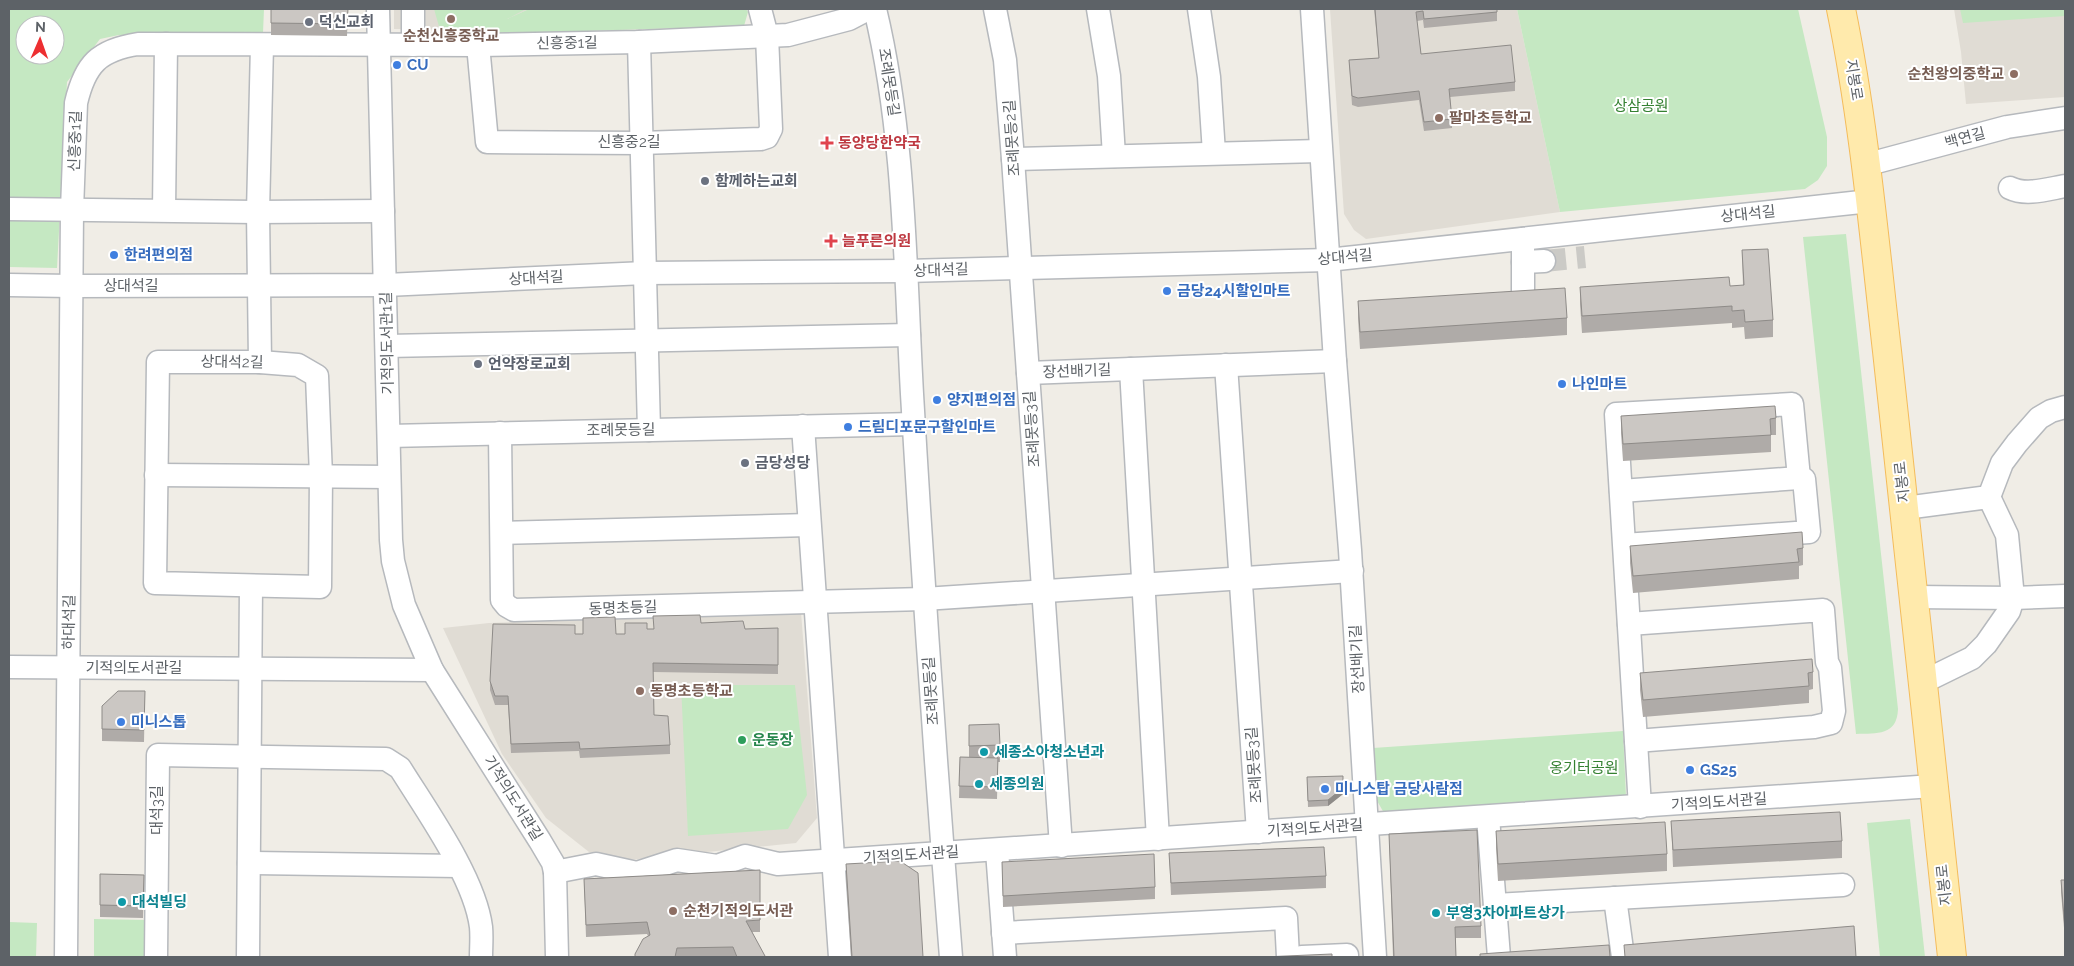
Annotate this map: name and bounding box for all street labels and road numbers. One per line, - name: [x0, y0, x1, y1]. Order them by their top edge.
- street label: 신흥중1길: [536, 33, 598, 53]
- street label: 조례못등길: [875, 47, 903, 117]
- street label: 지봉로: [1842, 58, 1866, 102]
- street label: 조례못등2길: [1000, 99, 1024, 177]
- street label: 신흥중1길: [65, 110, 85, 172]
- street label: 백연길: [1943, 124, 1987, 152]
- street label: 신흥중2길: [597, 133, 661, 151]
- street label: 상대석길: [1720, 202, 1776, 226]
- street label: 상대석길: [1317, 246, 1373, 268]
- street label: 상대석길: [913, 260, 969, 280]
- street label: 상대석길: [508, 268, 564, 288]
- street label: 상대석길: [103, 277, 159, 295]
- street label: 기적의도서관1길: [377, 291, 397, 395]
- street label: 상대석2길: [200, 352, 264, 372]
- street label: 장선배기길: [1042, 361, 1112, 381]
- street label: 조례못등3길: [1020, 390, 1044, 468]
- street label: 조례못등길: [586, 420, 656, 440]
- street label: 지봉로: [1891, 460, 1913, 504]
- street label: 하대석길: [60, 594, 78, 650]
- street label: 동명초등길: [588, 598, 658, 618]
- street label: 장선배기길: [1346, 624, 1368, 694]
- street label: 조례못등길: [920, 656, 942, 726]
- street label: 기적의도서관길: [86, 659, 182, 677]
- street label: 조례못등3길: [1242, 726, 1266, 804]
- street label: 기적의도서관길: [480, 752, 546, 844]
- street label: 대석3길: [148, 785, 166, 835]
- street label: 기적의도서관길: [1670, 790, 1768, 814]
- street label: 기적의도서관길: [1266, 816, 1364, 840]
- street label: 기적의도서관길: [862, 843, 960, 867]
- street label: 지봉로: [1933, 863, 1955, 907]

